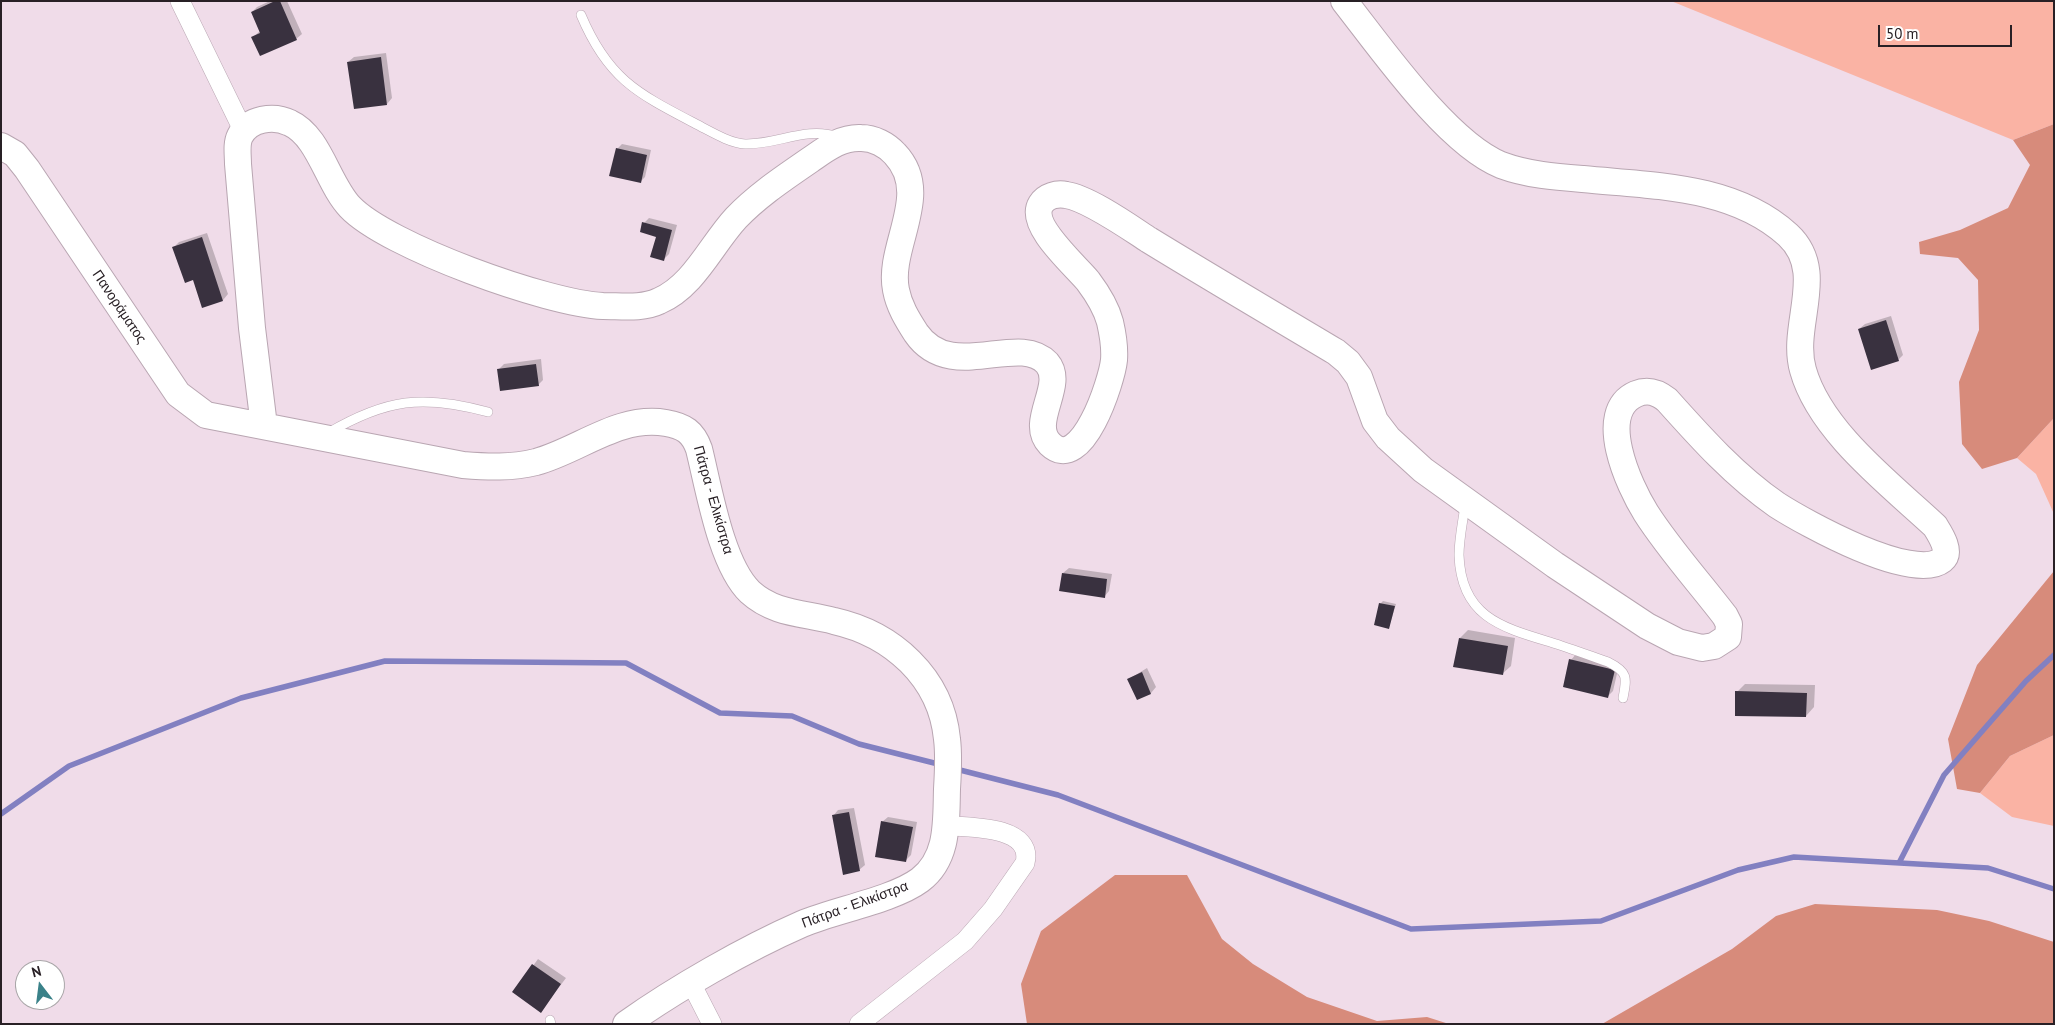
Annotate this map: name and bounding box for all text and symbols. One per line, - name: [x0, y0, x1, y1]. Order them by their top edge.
- scale bar: [1880, 15, 2014, 47]
- text: 50 m: [1886, 24, 1919, 43]
- street label: Πανοράματος: [88, 267, 150, 347]
- street label: Πάτρα - Ελικίστρα: [689, 444, 737, 556]
- street label: Πάτρα - Ελικίστρα: [799, 878, 911, 932]
- north arrow: [15, 960, 65, 1010]
- text: N: [30, 962, 43, 981]

